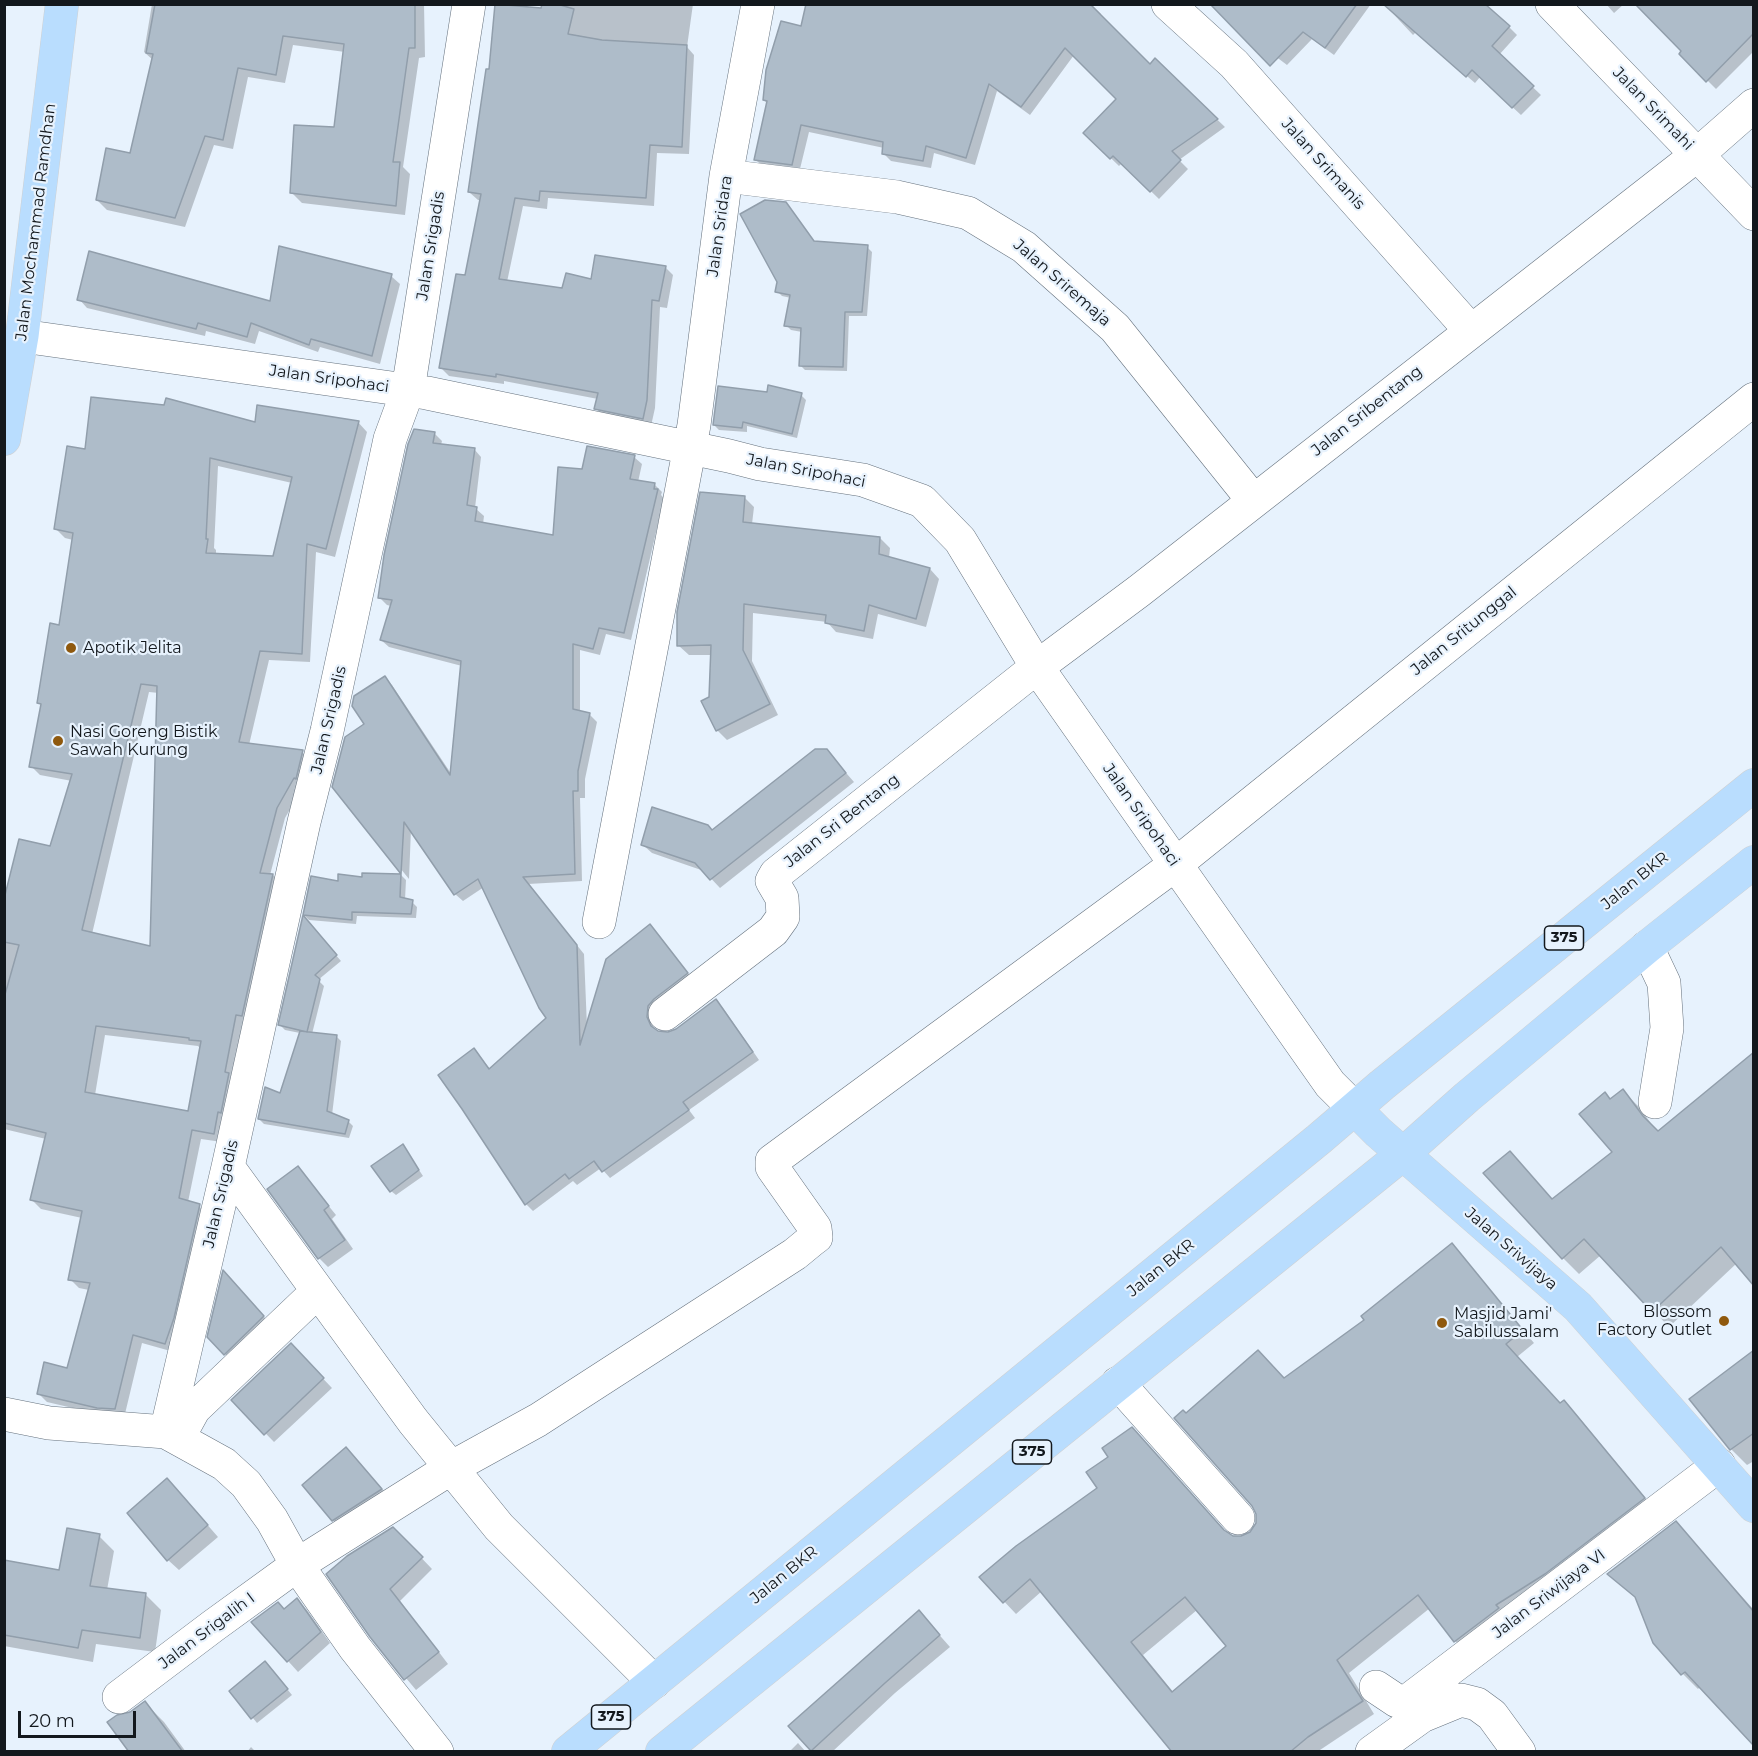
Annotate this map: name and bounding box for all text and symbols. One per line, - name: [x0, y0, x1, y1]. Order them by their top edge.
- street label: Jalan Srimahi: [1609, 63, 1697, 155]
- street label: Jalan Mochammad Ramdhan: [12, 102, 60, 342]
- street label: Jalan Srimanis: [1277, 114, 1369, 214]
- street label: Jalan Sridara: [703, 174, 737, 278]
- street label: Jalan Srigadis: [413, 190, 449, 302]
- street label: Jalan Sriremaja: [1009, 235, 1115, 331]
- street label: Jalan Sripohaci: [268, 361, 390, 397]
- street label: Jalan Sribentang: [1308, 362, 1426, 460]
- street label: Jalan Sripohaci: [745, 450, 867, 492]
- street label: Jalan Sritunggal: [1407, 583, 1521, 679]
- place label: Apotik Jelita: [83, 638, 182, 658]
- marker: Apotik Jelita: [64, 641, 78, 655]
- street label: Jalan Srigadis: [307, 664, 351, 776]
- place label: Nasi Goreng Bistik Sawah Kurung: [70, 722, 218, 760]
- marker: Nasi Goreng Bistik Sawah Kurung: [51, 734, 65, 748]
- street label: Jalan Sripohaci: [1098, 760, 1184, 870]
- street label: Jalan Sri Bentang: [781, 770, 903, 872]
- street label: Jalan BKR: [1597, 848, 1673, 914]
- road number: 375: [1544, 926, 1584, 950]
- street label: Jalan Srigadis: [199, 1138, 243, 1250]
- street label: Jalan Sriwijaya: [1461, 1204, 1561, 1294]
- street label: Jalan BKR: [1123, 1235, 1199, 1301]
- place label: Blossom Factory Outlet: [1597, 1302, 1712, 1340]
- place label: Masjid Jami' Sabilussalam: [1454, 1304, 1559, 1342]
- marker: Blossom Factory Outlet: [1717, 1314, 1731, 1328]
- marker: Masjid Jami' Sabilussalam: [1435, 1316, 1449, 1330]
- road number: 375: [1012, 1440, 1052, 1464]
- street label: Jalan BKR: [746, 1542, 822, 1608]
- street label: Jalan Sriwijaya VI: [1489, 1545, 1609, 1643]
- street label: Jalan Srigalih I: [155, 1589, 259, 1673]
- scale bar: [21, 1699, 140, 1737]
- road number: 375: [592, 1705, 630, 1729]
- text: 20 m: [29, 1710, 75, 1732]

